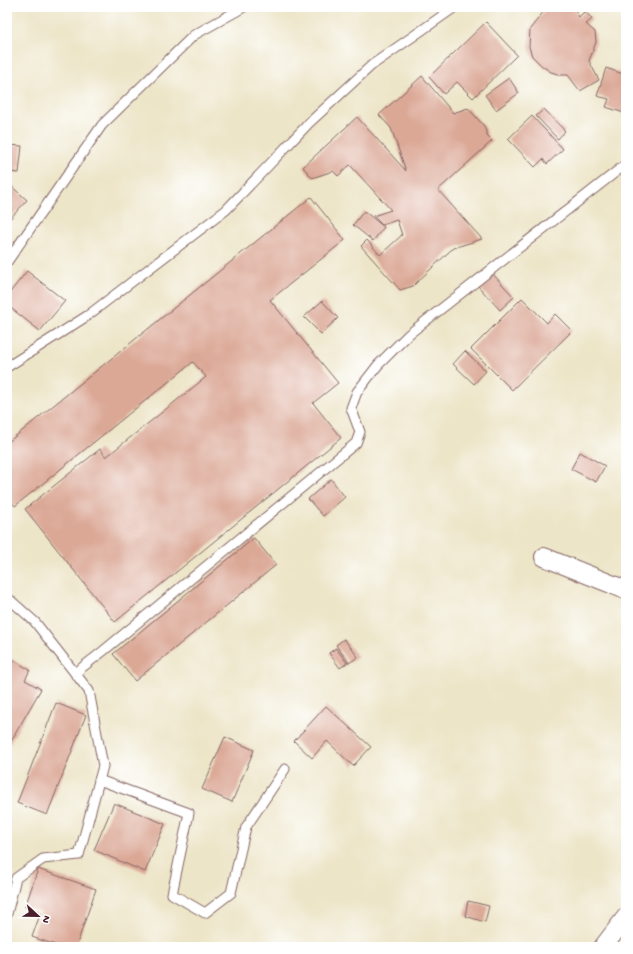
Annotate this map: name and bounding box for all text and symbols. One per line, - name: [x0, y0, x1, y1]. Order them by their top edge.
- north arrow: [18, 896, 58, 936]
- text: N: [39, 913, 52, 925]

